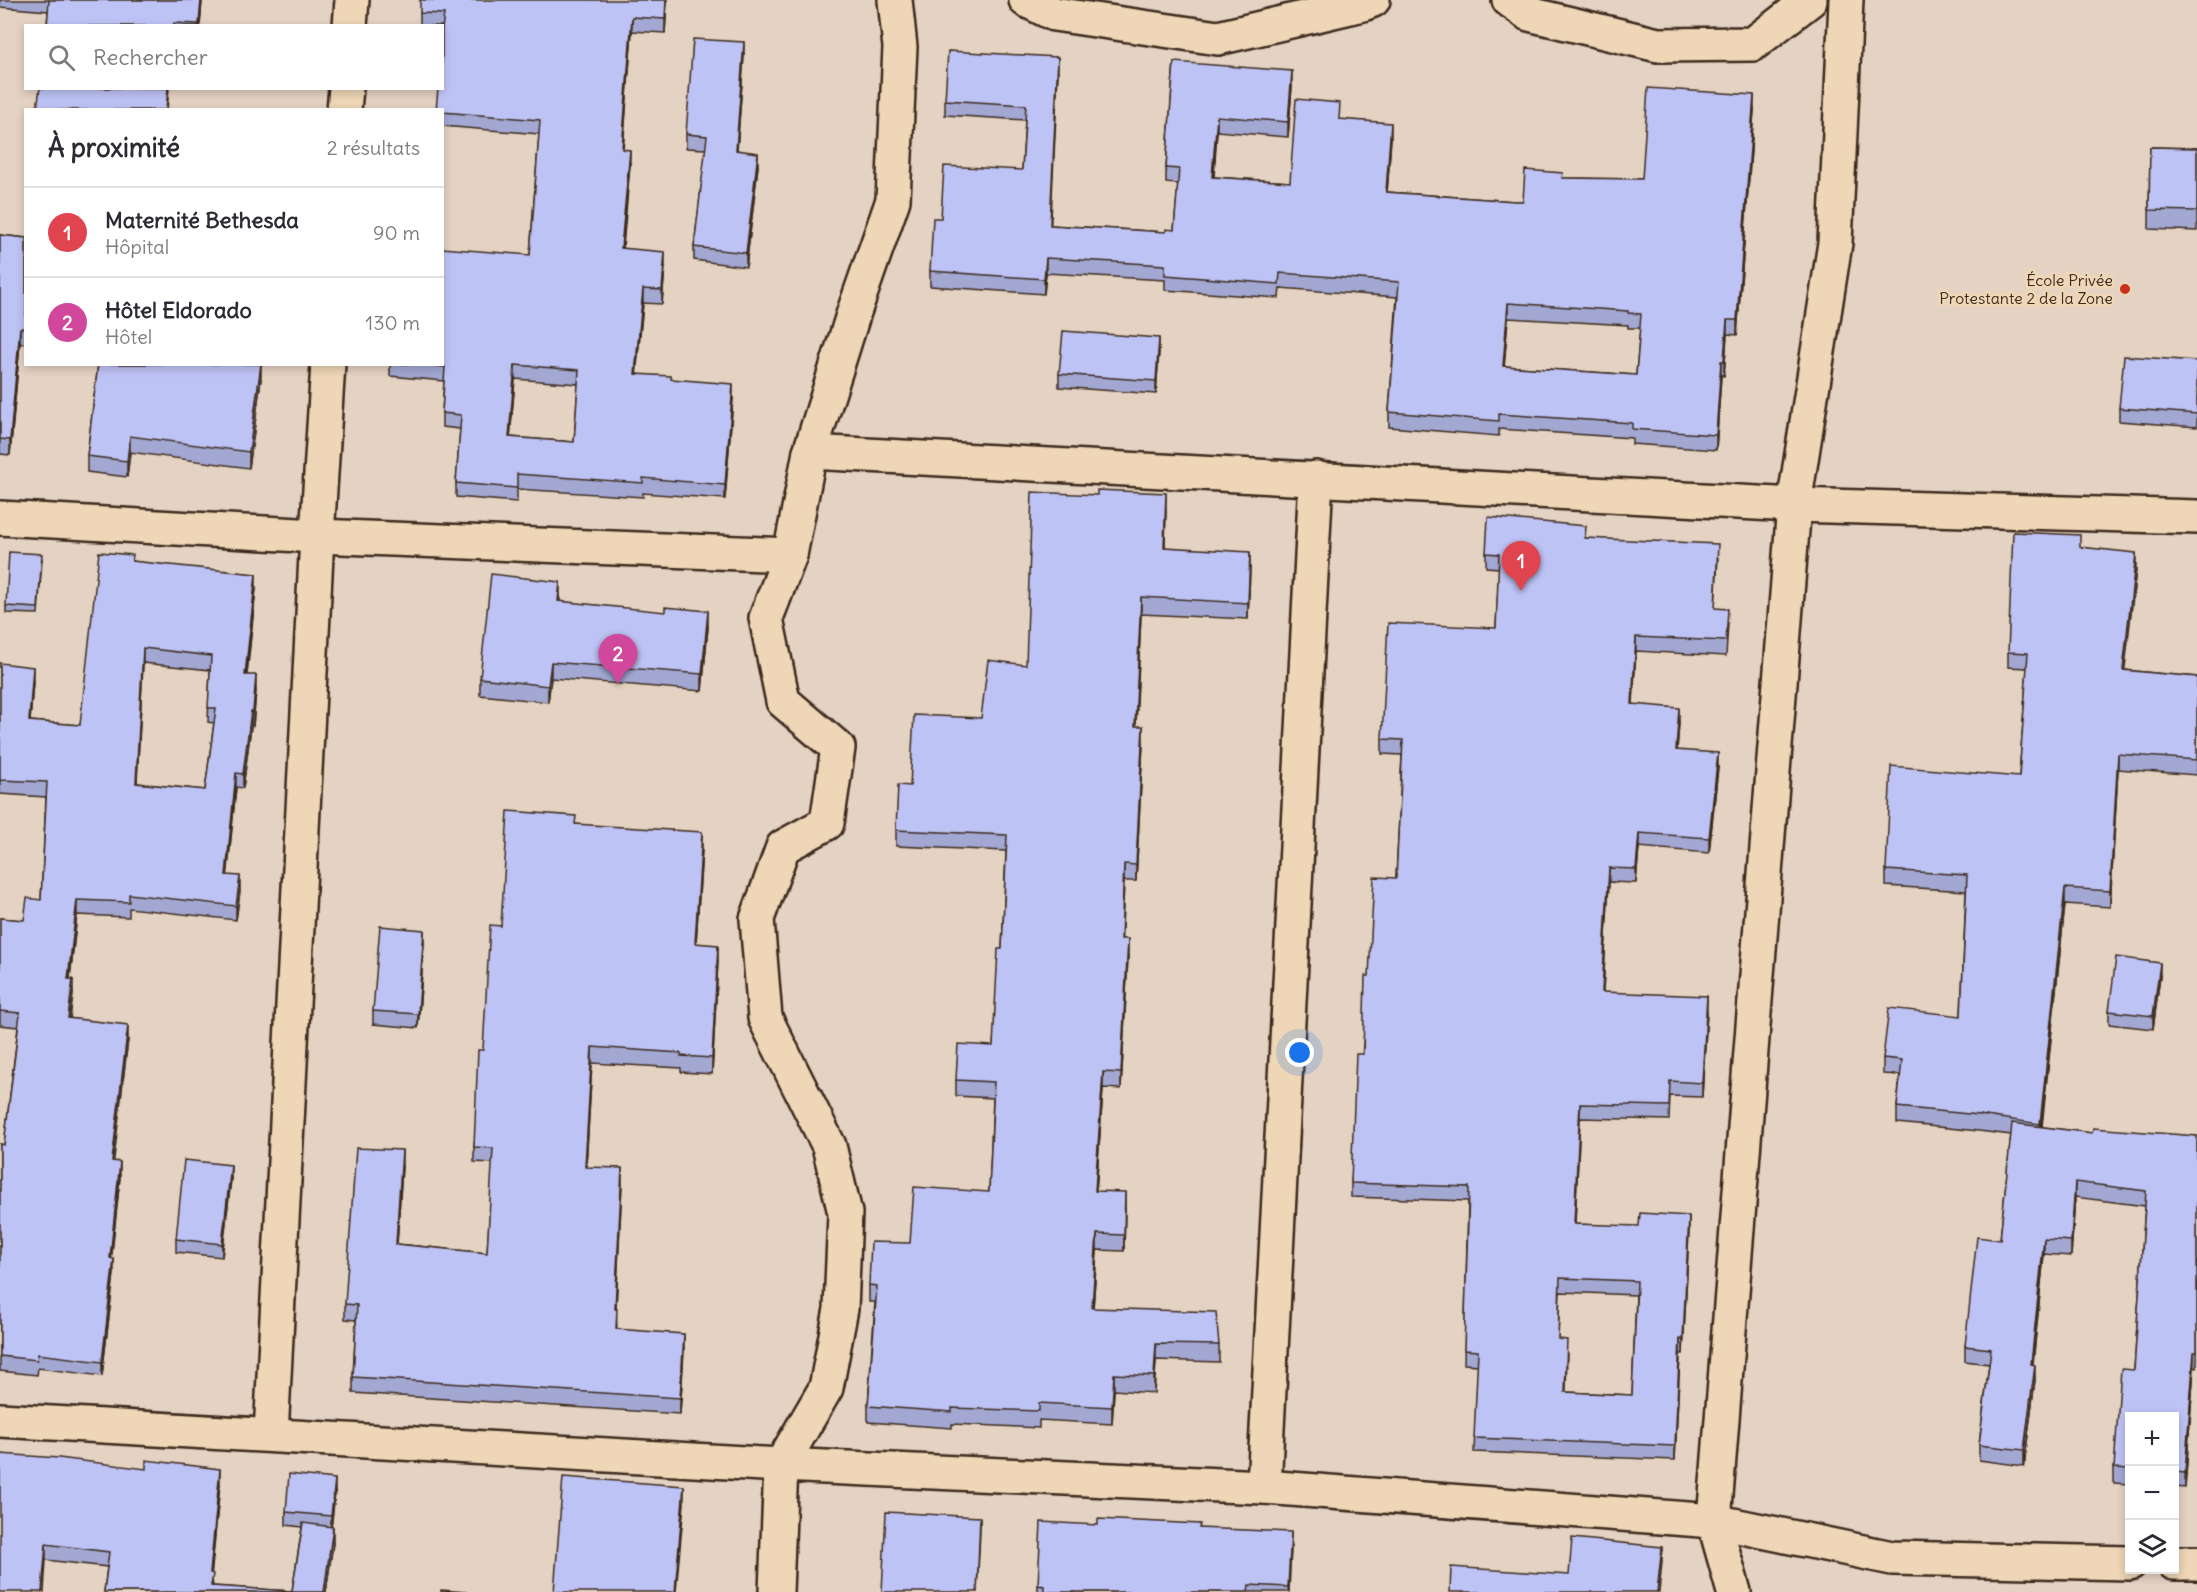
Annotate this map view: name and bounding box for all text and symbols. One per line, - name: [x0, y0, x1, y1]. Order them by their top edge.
- search box: [24, 24, 444, 90]
- icon: search: [45, 41, 78, 74]
- text: Rechercher: [93, 43, 208, 71]
- text: À proximité: [48, 131, 180, 164]
- text: 2 résultats: [327, 135, 420, 160]
- text: Maternité Bethesda: [105, 206, 299, 234]
- text: 1: [64, 220, 71, 245]
- text: 90 m: [373, 220, 420, 245]
- text: Hôpital: [105, 234, 169, 259]
- place label: École Privée Protestante 2 de la Zone: [1939, 270, 2113, 308]
- marker: École Privée Protestante 2 de la Zone: [2118, 282, 2132, 296]
- text: Hôtel Eldorado: [105, 296, 252, 324]
- text: 2: [62, 310, 73, 335]
- text: 130 m: [365, 310, 420, 335]
- text: Hôtel: [105, 324, 152, 349]
- pin: 1: [1502, 542, 1540, 591]
- pin: 2: [598, 634, 638, 684]
- your location: [1285, 1038, 1314, 1067]
- map controls: [2125, 1412, 2179, 1574]
- button: +: [2125, 1412, 2179, 1466]
- button: −: [2125, 1466, 2179, 1520]
- button: layers: [2125, 1520, 2179, 1574]

